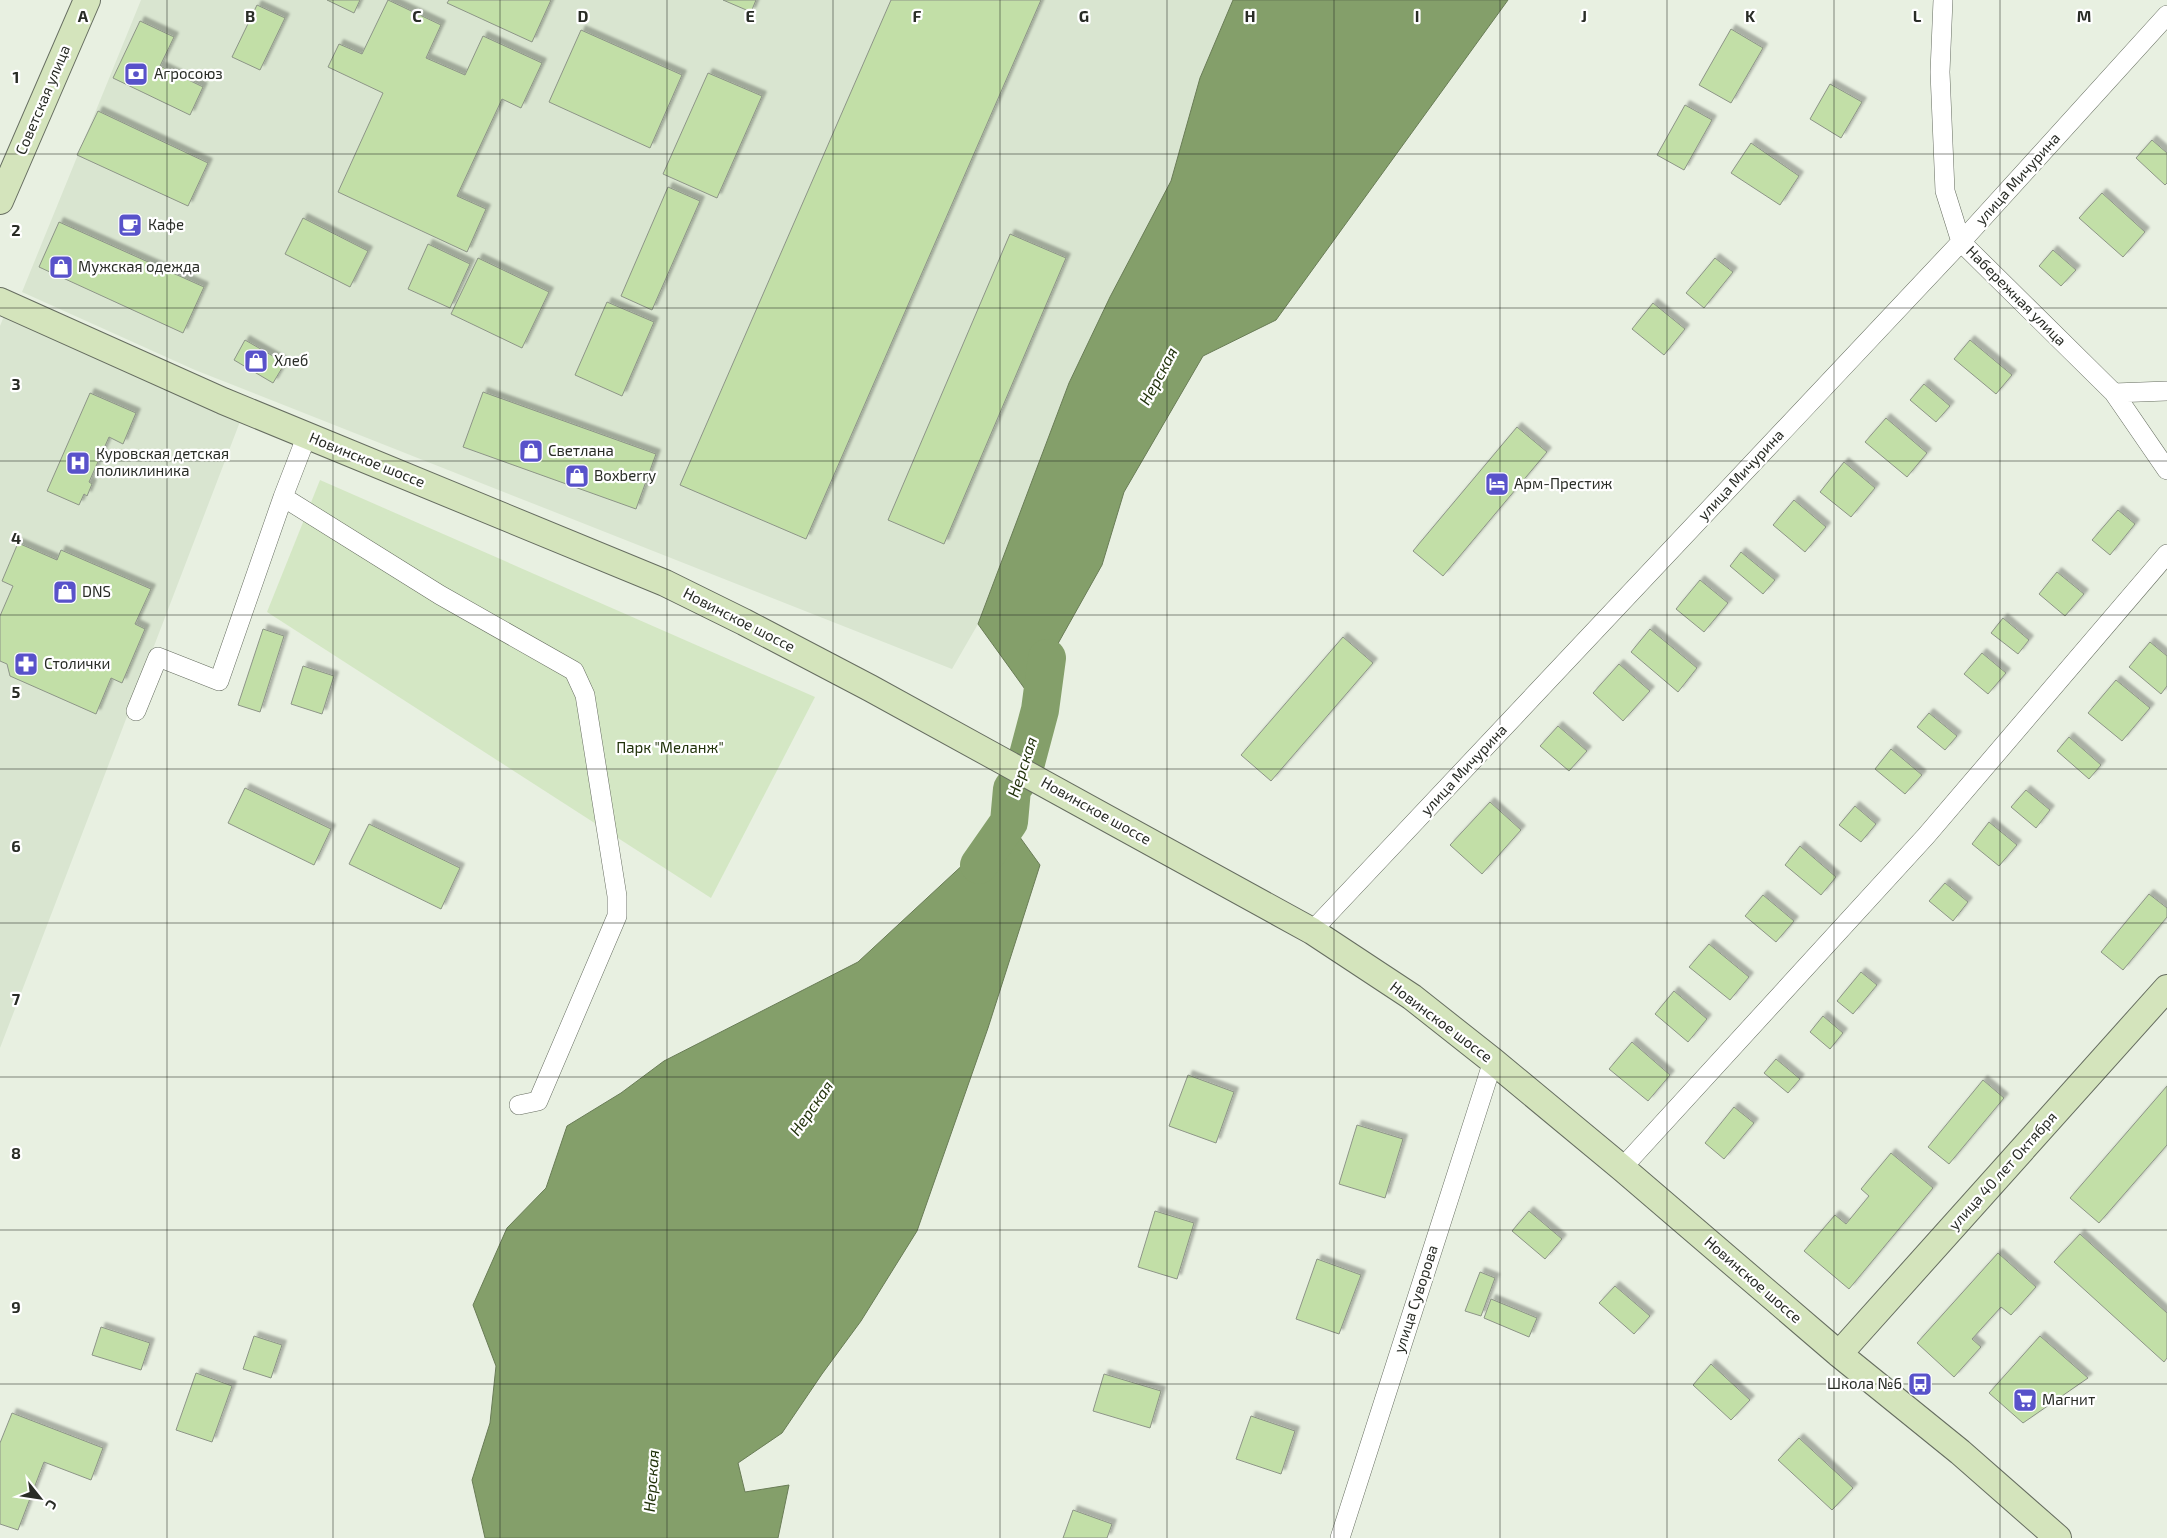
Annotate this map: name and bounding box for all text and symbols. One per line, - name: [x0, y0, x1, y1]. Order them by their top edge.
- text: A: [78, 6, 89, 25]
- text: B: [245, 6, 255, 25]
- text: C: [412, 6, 422, 25]
- text: D: [578, 6, 589, 25]
- text: E: [745, 6, 755, 25]
- text: F: [913, 6, 922, 25]
- text: G: [1079, 6, 1089, 25]
- text: H: [1244, 6, 1256, 25]
- text: I: [1415, 6, 1419, 25]
- text: J: [1581, 6, 1587, 25]
- text: K: [1745, 6, 1756, 25]
- text: L: [1913, 6, 1922, 25]
- text: M: [2077, 6, 2091, 25]
- street label: Советская улица: [11, 42, 74, 158]
- bank icon: Агросоюз: [123, 61, 149, 87]
- place label: Агросоюз: [154, 64, 223, 82]
- text: 1: [13, 67, 19, 86]
- street label: улица Мичурина: [1971, 129, 2064, 229]
- cafe icon: Кафе: [117, 212, 143, 238]
- place label: Кафе: [148, 215, 184, 233]
- text: 2: [11, 220, 21, 239]
- street label: Набережная улица: [1962, 242, 2070, 350]
- shop icon: Мужская одежда: [48, 254, 74, 280]
- place label: Мужская одежда: [78, 257, 200, 276]
- water label: Нерская: [1134, 344, 1181, 408]
- shop icon: Хлеб: [243, 348, 269, 374]
- place label: Хлеб: [274, 351, 308, 369]
- text: 3: [11, 374, 21, 393]
- street label: улица Мичурина: [1694, 425, 1788, 524]
- street label: Новинское шоссе: [307, 428, 428, 490]
- shop icon: Светлана: [518, 438, 544, 464]
- place label: Светлана: [548, 441, 614, 459]
- place label: Куровская детская поликлиника: [96, 444, 229, 479]
- hospital icon: Куровская детская поликлиника: [65, 450, 91, 476]
- shop icon: Boxberry: [564, 463, 590, 489]
- place label: Boxberry: [594, 466, 656, 484]
- hotel icon: Арм-Престиж: [1484, 471, 1510, 497]
- place label: Арм-Престиж: [1514, 474, 1612, 492]
- text: 4: [11, 528, 21, 547]
- shop icon: DNS: [52, 579, 78, 605]
- place label: DNS: [82, 582, 111, 600]
- street label: Новинское шоссе: [681, 583, 798, 655]
- pharmacy icon: Столички: [13, 651, 39, 677]
- place label: Столички: [44, 654, 110, 672]
- text: 5: [12, 682, 21, 701]
- street label: улица Мичурина: [1417, 720, 1511, 819]
- water label: Нерская: [1003, 734, 1040, 800]
- park label: Парк "Меланж": [616, 738, 724, 756]
- street label: Новинское шоссе: [1038, 772, 1155, 848]
- text: 6: [11, 836, 21, 855]
- street label: Новинское шоссе: [1387, 977, 1496, 1065]
- text: 7: [12, 989, 21, 1008]
- water label: Нерская: [785, 1077, 836, 1139]
- street label: улица 40 лет Октября: [1944, 1108, 2061, 1234]
- text: 8: [11, 1143, 21, 1162]
- street label: Новинское шоссе: [1701, 1232, 1806, 1326]
- street label: улица Суворова: [1389, 1242, 1442, 1355]
- text: 9: [11, 1297, 21, 1316]
- bus stop icon: Школа №6: [1907, 1371, 1933, 1397]
- place label: Школа №6: [1827, 1374, 1902, 1392]
- supermarket icon: Магнит: [2012, 1387, 2038, 1413]
- place label: Магнит: [2042, 1390, 2095, 1408]
- water label: Нерская: [639, 1449, 662, 1513]
- north arrow: [15, 1473, 65, 1523]
- text: С: [42, 1497, 61, 1513]

